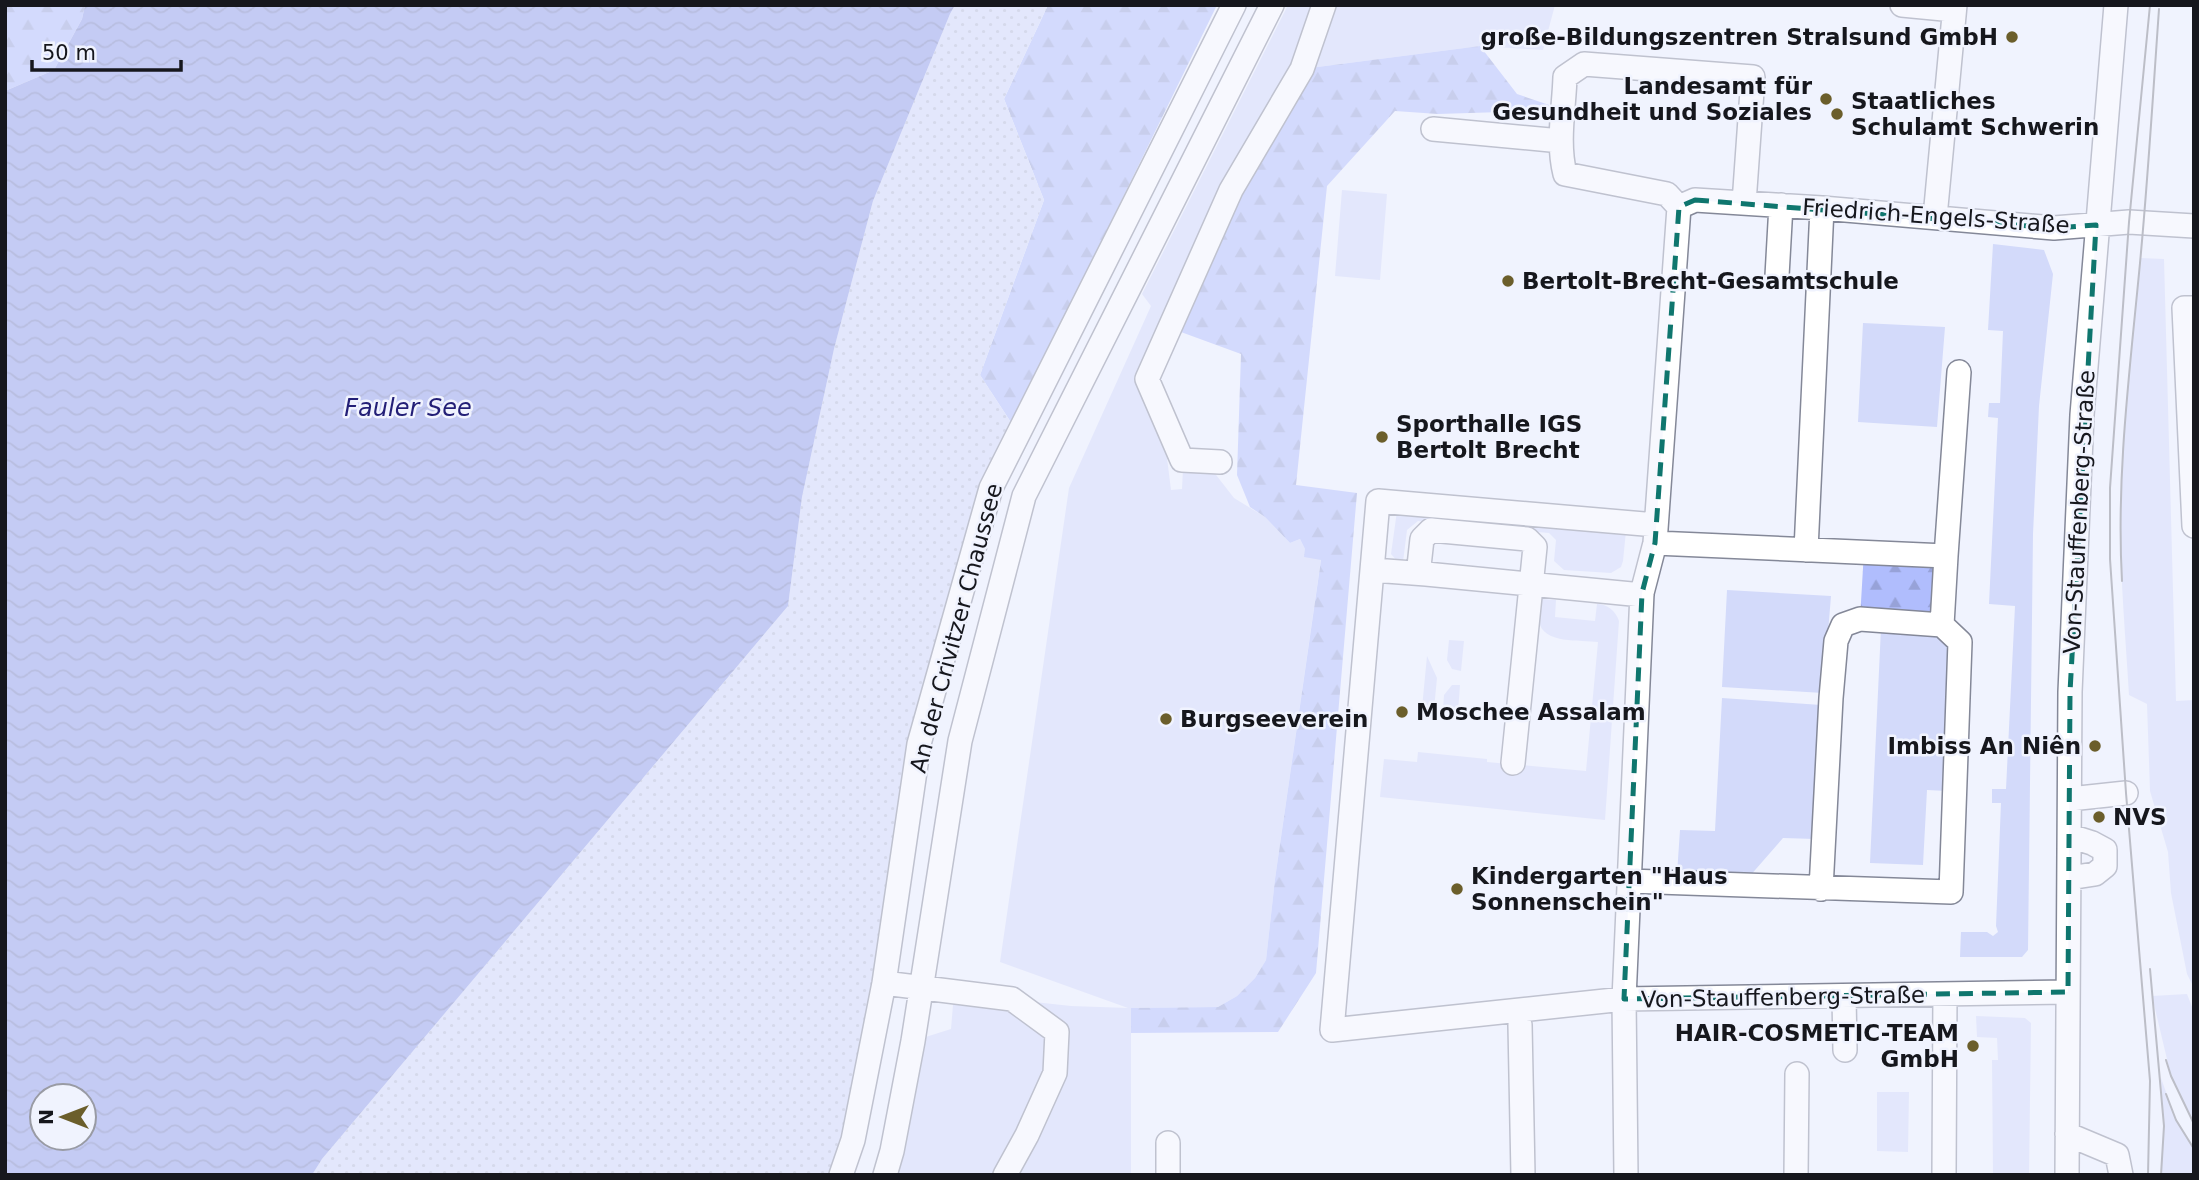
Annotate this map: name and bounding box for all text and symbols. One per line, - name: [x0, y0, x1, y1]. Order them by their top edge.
- place label: große-Bildungszentren Stralsund GmbH: [1481, 24, 1998, 50]
- scale bar: [32, 28, 180, 72]
- marker: große-Bildungszentren Stralsund GmbH: [2004, 29, 2020, 45]
- text: 50 m: [42, 41, 96, 65]
- place label: Landesamt für Gesundheit und Soziales: [1492, 73, 1813, 125]
- place label: Staatliches Schulamt Schwerin: [1851, 88, 2099, 140]
- marker: Landesamt für Gesundheit und Soziales: [1818, 91, 1834, 107]
- marker: Staatliches Schulamt Schwerin: [1829, 106, 1845, 122]
- street label: Friedrich-Engels-Straße: [1801, 194, 2071, 238]
- place label: Bertolt-Brecht-Gesamtschule: [1522, 268, 1899, 294]
- marker: Bertolt-Brecht-Gesamtschule: [1500, 273, 1516, 289]
- street label: Von-Stauffenberg-Straße: [2059, 369, 2099, 655]
- water label: Fauler See: [344, 394, 472, 422]
- place label: Sporthalle IGS Bertolt Brecht: [1396, 411, 1582, 463]
- marker: Sporthalle IGS Bertolt Brecht: [1374, 429, 1390, 445]
- street label: An der Crivitzer Chaussee: [905, 480, 1007, 776]
- place label: Moschee Assalam: [1416, 699, 1646, 725]
- marker: Moschee Assalam: [1394, 704, 1410, 720]
- place label: Burgseeverein: [1180, 706, 1368, 732]
- marker: Burgseeverein: [1158, 711, 1174, 727]
- place label: Imbiss An Niên: [1887, 733, 2081, 759]
- marker: Imbiss An Niên: [2087, 738, 2103, 754]
- place label: NVS: [2113, 804, 2167, 830]
- marker: NVS: [2091, 809, 2107, 825]
- place label: Kindergarten "Haus Sonnenschein": [1471, 863, 1728, 915]
- marker: Kindergarten "Haus Sonnenschein": [1449, 881, 1465, 897]
- street label: Von-Stauffenberg-Straße: [1641, 982, 1925, 1012]
- place label: HAIR-COSMETIC-TEAM GmbH: [1675, 1020, 1959, 1072]
- marker: HAIR-COSMETIC-TEAM GmbH: [1965, 1038, 1981, 1054]
- north arrow: [28, 1082, 98, 1152]
- text: N: [35, 1109, 57, 1125]

